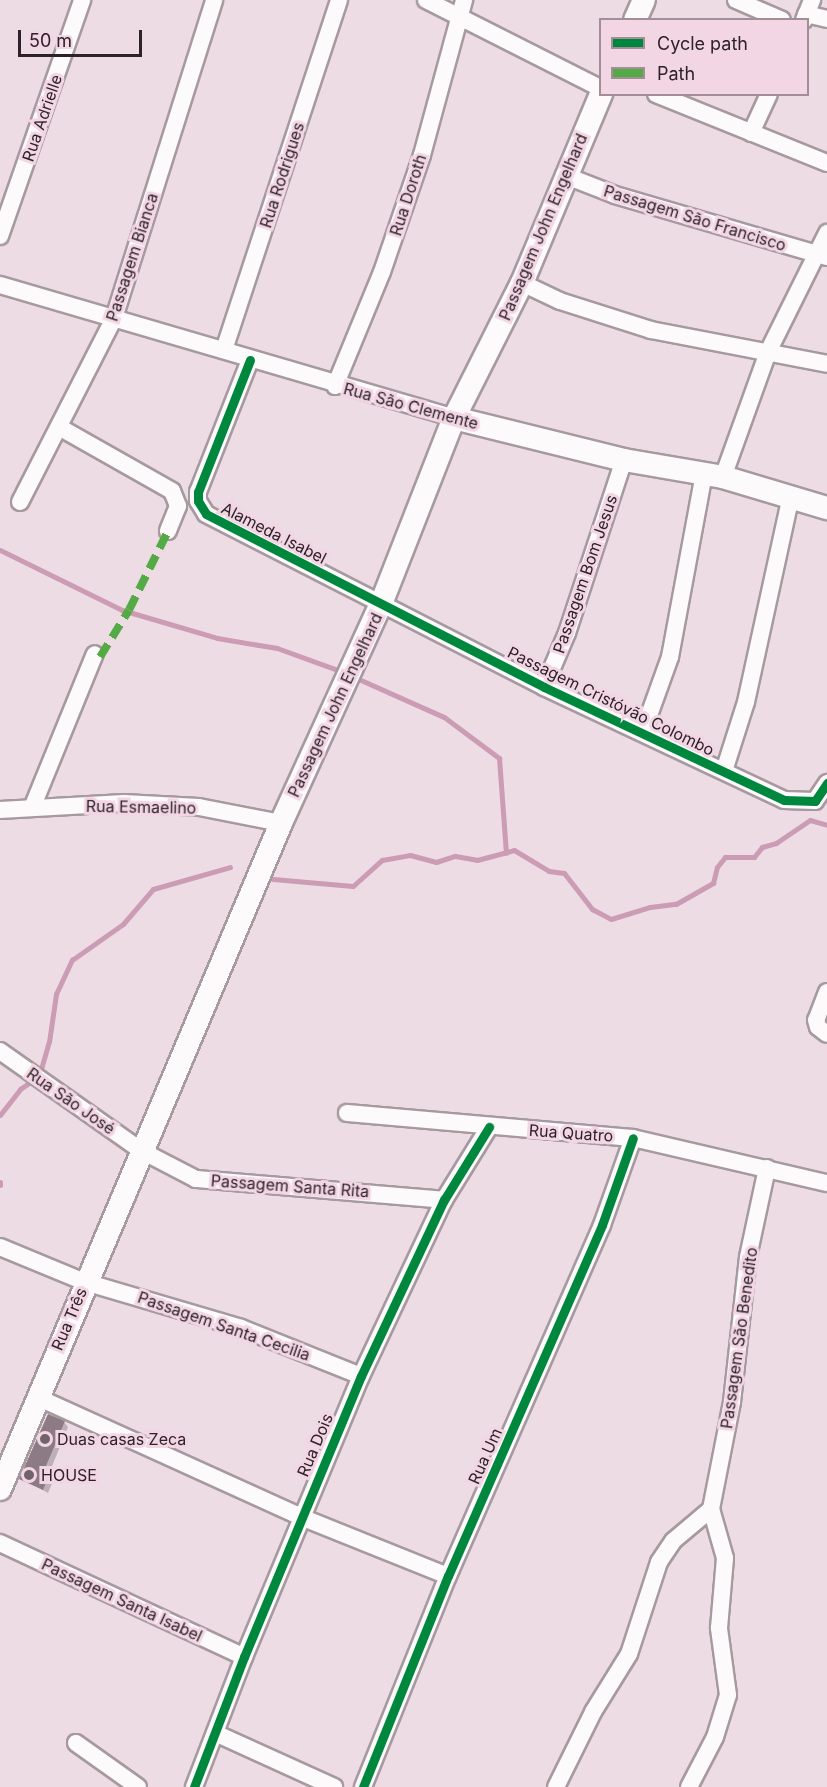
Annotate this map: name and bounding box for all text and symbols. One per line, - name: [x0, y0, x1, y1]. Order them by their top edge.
- scale bar: [21, 18, 146, 56]
- legend: [599, 18, 809, 96]
- text: 50 m: [29, 30, 72, 51]
- text: Cycle path: [657, 33, 748, 54]
- text: Path: [657, 63, 695, 84]
- street label: Rua Adrielle: [18, 72, 66, 164]
- street label: Rua Rodrigues: [256, 120, 308, 230]
- street label: Passagem John Engelhard: [495, 131, 591, 323]
- street label: Rua Doroth: [386, 152, 430, 238]
- street label: Passagem São Francisco: [601, 181, 789, 255]
- street label: Passagem Bianca: [102, 190, 162, 324]
- street label: Rua São Clemente: [342, 379, 480, 433]
- street label: Passagem Bom Jesus: [549, 492, 621, 656]
- street label: Alameda Isabel: [218, 498, 330, 568]
- street label: Passagem John Engelhard: [284, 610, 386, 800]
- street label: Passagem Cristóvão Colombo: [505, 643, 717, 759]
- street label: Rua Esmaelino: [86, 796, 196, 818]
- street label: Rua São José: [23, 1064, 119, 1138]
- street label: Rua Quatro: [528, 1120, 614, 1146]
- street label: Passagem Santa Rita: [210, 1171, 370, 1201]
- street label: Passagem São Benedito: [717, 1246, 761, 1430]
- street label: Rua Três: [47, 1285, 91, 1353]
- street label: Passagem Santa Cecilia: [135, 1287, 313, 1365]
- street label: Rua Dois: [293, 1411, 337, 1479]
- street label: Rua Um: [464, 1425, 506, 1487]
- place label: Duas casas Zeca: [57, 1429, 186, 1449]
- marker: Duas casas Zeca: [38, 1432, 52, 1446]
- place label: HOUSE: [41, 1465, 97, 1485]
- marker: HOUSE: [22, 1468, 36, 1482]
- street label: Passagem Santa Isabel: [39, 1554, 205, 1646]

